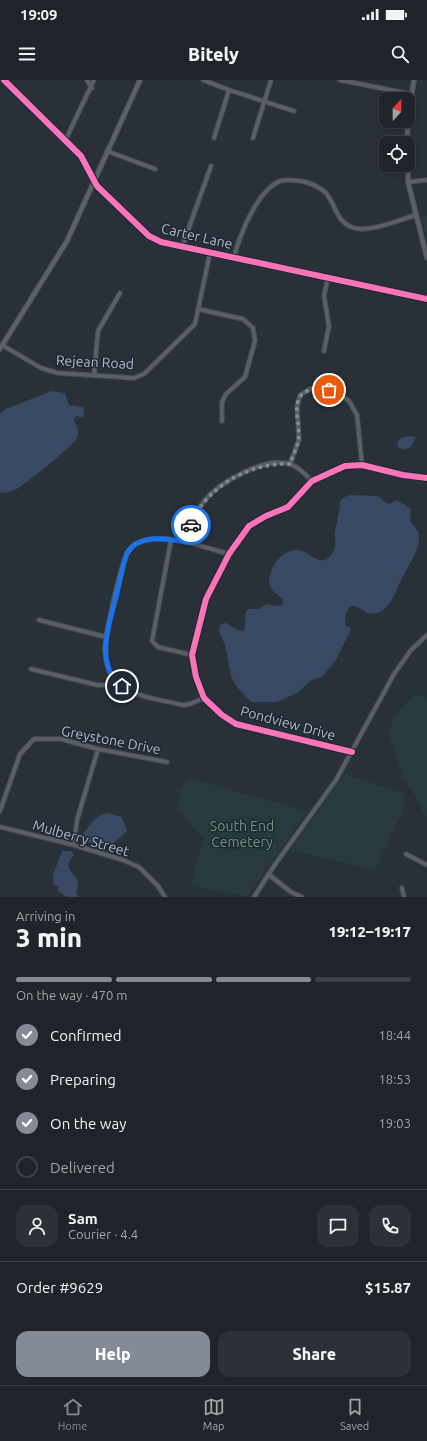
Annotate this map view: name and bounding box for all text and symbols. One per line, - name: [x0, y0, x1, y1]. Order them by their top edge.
- text: 19:09: [20, 6, 58, 23]
- icon: menu: [16, 43, 38, 65]
- icon: search: [389, 43, 411, 65]
- text: Bitely: [188, 44, 239, 64]
- north arrow: [379, 92, 415, 128]
- map controls: [379, 92, 415, 172]
- button: locate: [379, 136, 415, 172]
- street label: Carter Lane: [160, 220, 234, 252]
- street label: Rejean Road: [56, 352, 134, 372]
- pin: [312, 373, 346, 407]
- icon: bag: [318, 379, 340, 401]
- courier: [171, 505, 211, 545]
- icon: car: [180, 514, 202, 536]
- pin: [105, 669, 139, 703]
- icon: home: [111, 675, 133, 697]
- street label: Pondview Drive: [239, 703, 337, 743]
- street label: Greystone Drive: [60, 723, 162, 757]
- street label: Mulberry Street: [31, 817, 132, 860]
- park label: South End Cemetery: [210, 818, 274, 850]
- text: Arriving in: [16, 909, 75, 923]
- text: 3 min: [16, 923, 82, 952]
- text: 19:12–19:17: [328, 923, 411, 940]
- text: On the way · 470 m: [16, 988, 128, 1002]
- icon: check: [16, 1024, 38, 1046]
- text: Confirmed: [50, 1027, 122, 1044]
- text: 18:44: [378, 1028, 411, 1042]
- icon: check: [16, 1068, 38, 1090]
- text: Preparing: [50, 1071, 116, 1088]
- text: 18:53: [378, 1072, 411, 1086]
- icon: check: [16, 1112, 38, 1134]
- text: On the way: [50, 1115, 126, 1132]
- text: 19:03: [378, 1116, 411, 1130]
- text: Delivered: [50, 1159, 115, 1176]
- button: person: [16, 1205, 58, 1247]
- button: chat: [317, 1205, 359, 1247]
- button: phone: [369, 1205, 411, 1247]
- text: Sam: [68, 1210, 98, 1227]
- text: Courier · 4.4: [68, 1227, 138, 1241]
- text: Order #9629: [16, 1279, 103, 1296]
- text: $15.87: [365, 1279, 411, 1296]
- button: Help: [16, 1331, 210, 1377]
- button: Share: [218, 1331, 411, 1377]
- tab: Home: [58, 1396, 87, 1432]
- tab: Map: [203, 1396, 225, 1432]
- tab: Saved: [340, 1396, 369, 1432]

